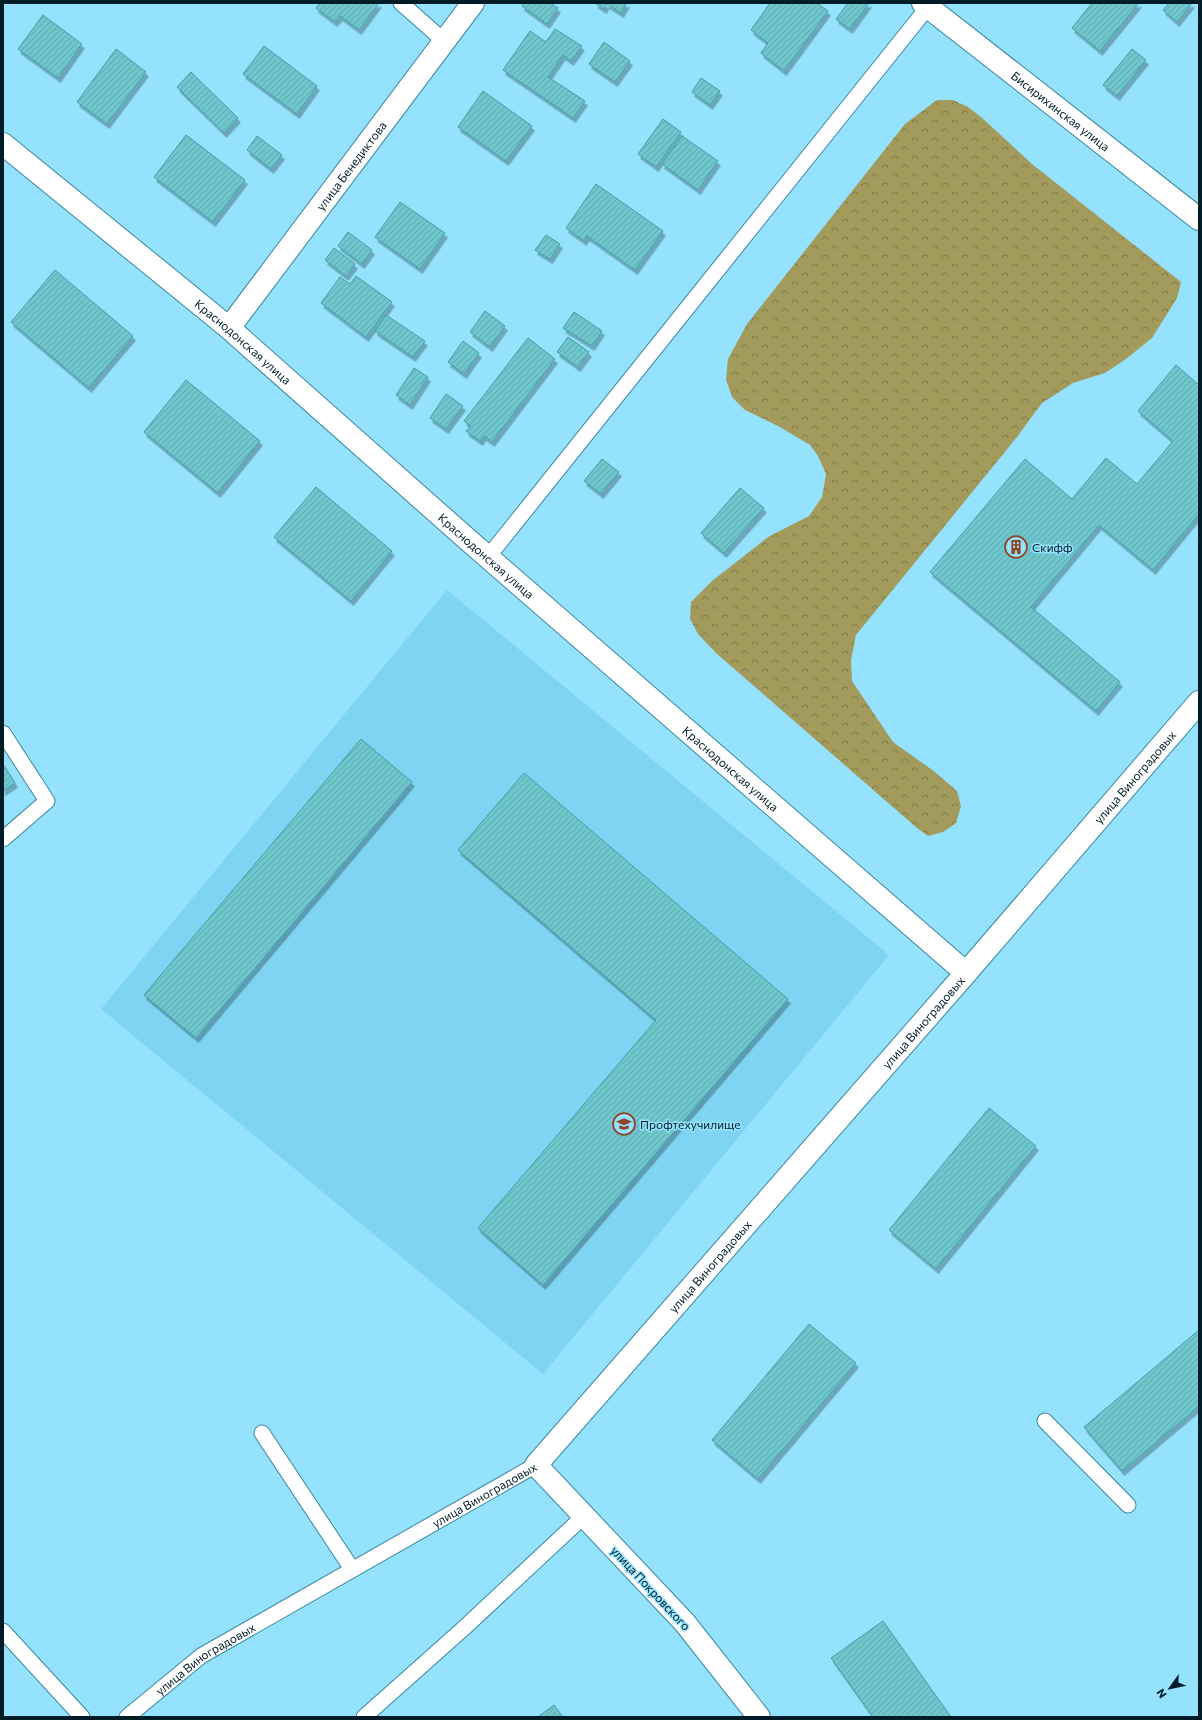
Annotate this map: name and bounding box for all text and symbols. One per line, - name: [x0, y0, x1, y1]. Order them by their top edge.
- street label: Бисирихинская улица: [1009, 68, 1113, 154]
- street label: улица Бенедиктова: [313, 118, 389, 213]
- street label: Краснодонская улица: [192, 296, 294, 387]
- street label: Краснодонская улица: [436, 510, 537, 601]
- building icon: Скифф: [1003, 534, 1029, 560]
- place label: Скифф: [1032, 540, 1072, 554]
- street label: Краснодонская улица: [680, 723, 781, 814]
- street label: улица Виноградовых: [1091, 727, 1179, 826]
- street label: улица Виноградовых: [879, 973, 968, 1071]
- school or university icon: Профтехучилище: [611, 1111, 637, 1137]
- place label: Профтехучилище: [640, 1117, 741, 1131]
- street label: улица Виноградовых: [666, 1217, 754, 1315]
- street label: улица Виноградовых: [430, 1459, 540, 1530]
- street label: улица Покровского: [608, 1543, 694, 1633]
- street label: улица Виноградовых: [153, 1619, 258, 1698]
- north arrow: [1150, 1668, 1190, 1708]
- text: N: [1153, 1687, 1169, 1701]

